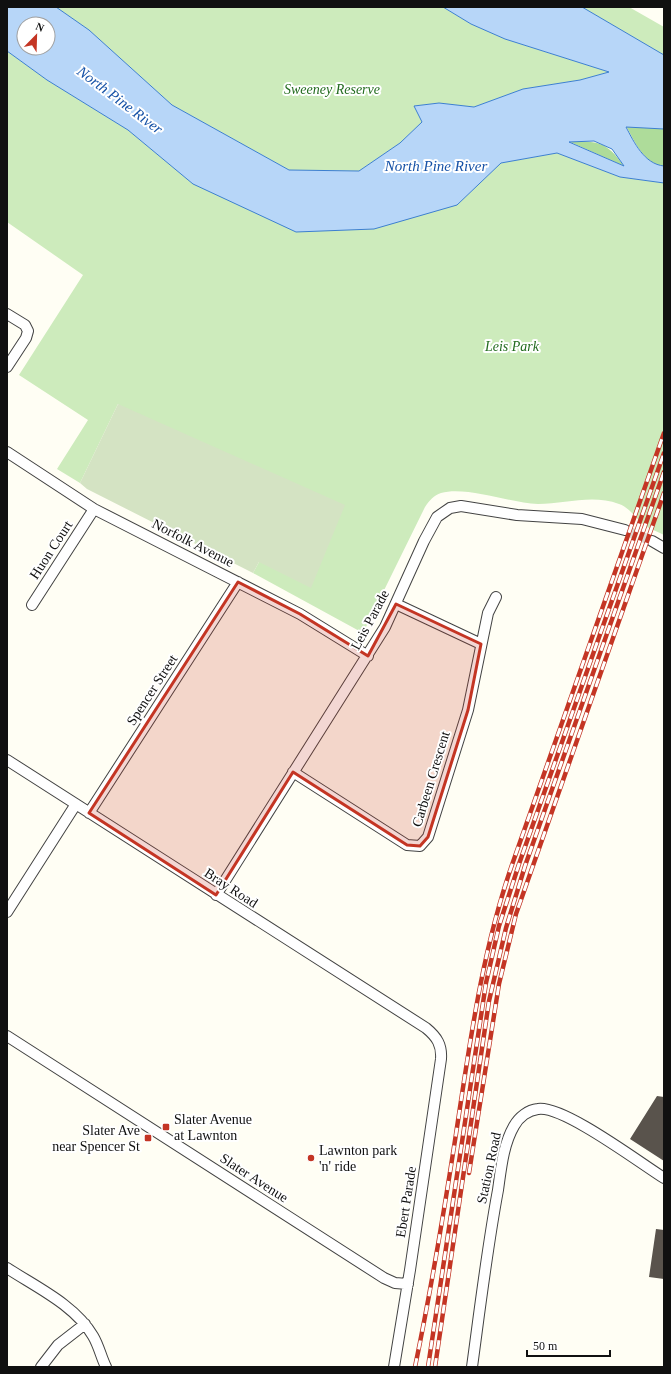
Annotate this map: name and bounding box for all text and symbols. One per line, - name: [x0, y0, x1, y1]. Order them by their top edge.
- north arrow: [16, 16, 56, 56]
- text: N: [34, 20, 46, 34]
- water label: North Pine River: [73, 62, 166, 137]
- park label: Sweeney Reserve: [284, 82, 380, 97]
- water label: North Pine River: [384, 158, 487, 174]
- park label: Leis Park: [484, 339, 540, 354]
- street label: Norfolk Avenue: [150, 516, 236, 570]
- street label: Huon Court: [27, 518, 75, 582]
- street label: Leis Parade: [348, 587, 392, 653]
- street label: Spencer Street: [124, 652, 180, 728]
- street label: Carbeen Crescent: [409, 729, 453, 829]
- street label: Bray Road: [202, 865, 260, 911]
- place label: Slater Avenue at Lawnton: [174, 1112, 252, 1143]
- marker: Slater Avenue at Lawnton: [161, 1122, 171, 1132]
- place label: Slater Ave near Spencer St: [52, 1123, 140, 1154]
- street label: Station Road: [474, 1131, 504, 1205]
- marker: Slater Ave near Spencer St: [143, 1133, 153, 1143]
- place label: Lawnton park 'n' ride: [319, 1143, 397, 1174]
- street label: Slater Avenue: [217, 1150, 291, 1206]
- marker: Lawnton park 'n' ride: [306, 1153, 316, 1163]
- street label: Ebert Parade: [393, 1165, 419, 1239]
- scale bar: [527, 1332, 610, 1358]
- text: 50 m: [533, 1339, 558, 1353]

